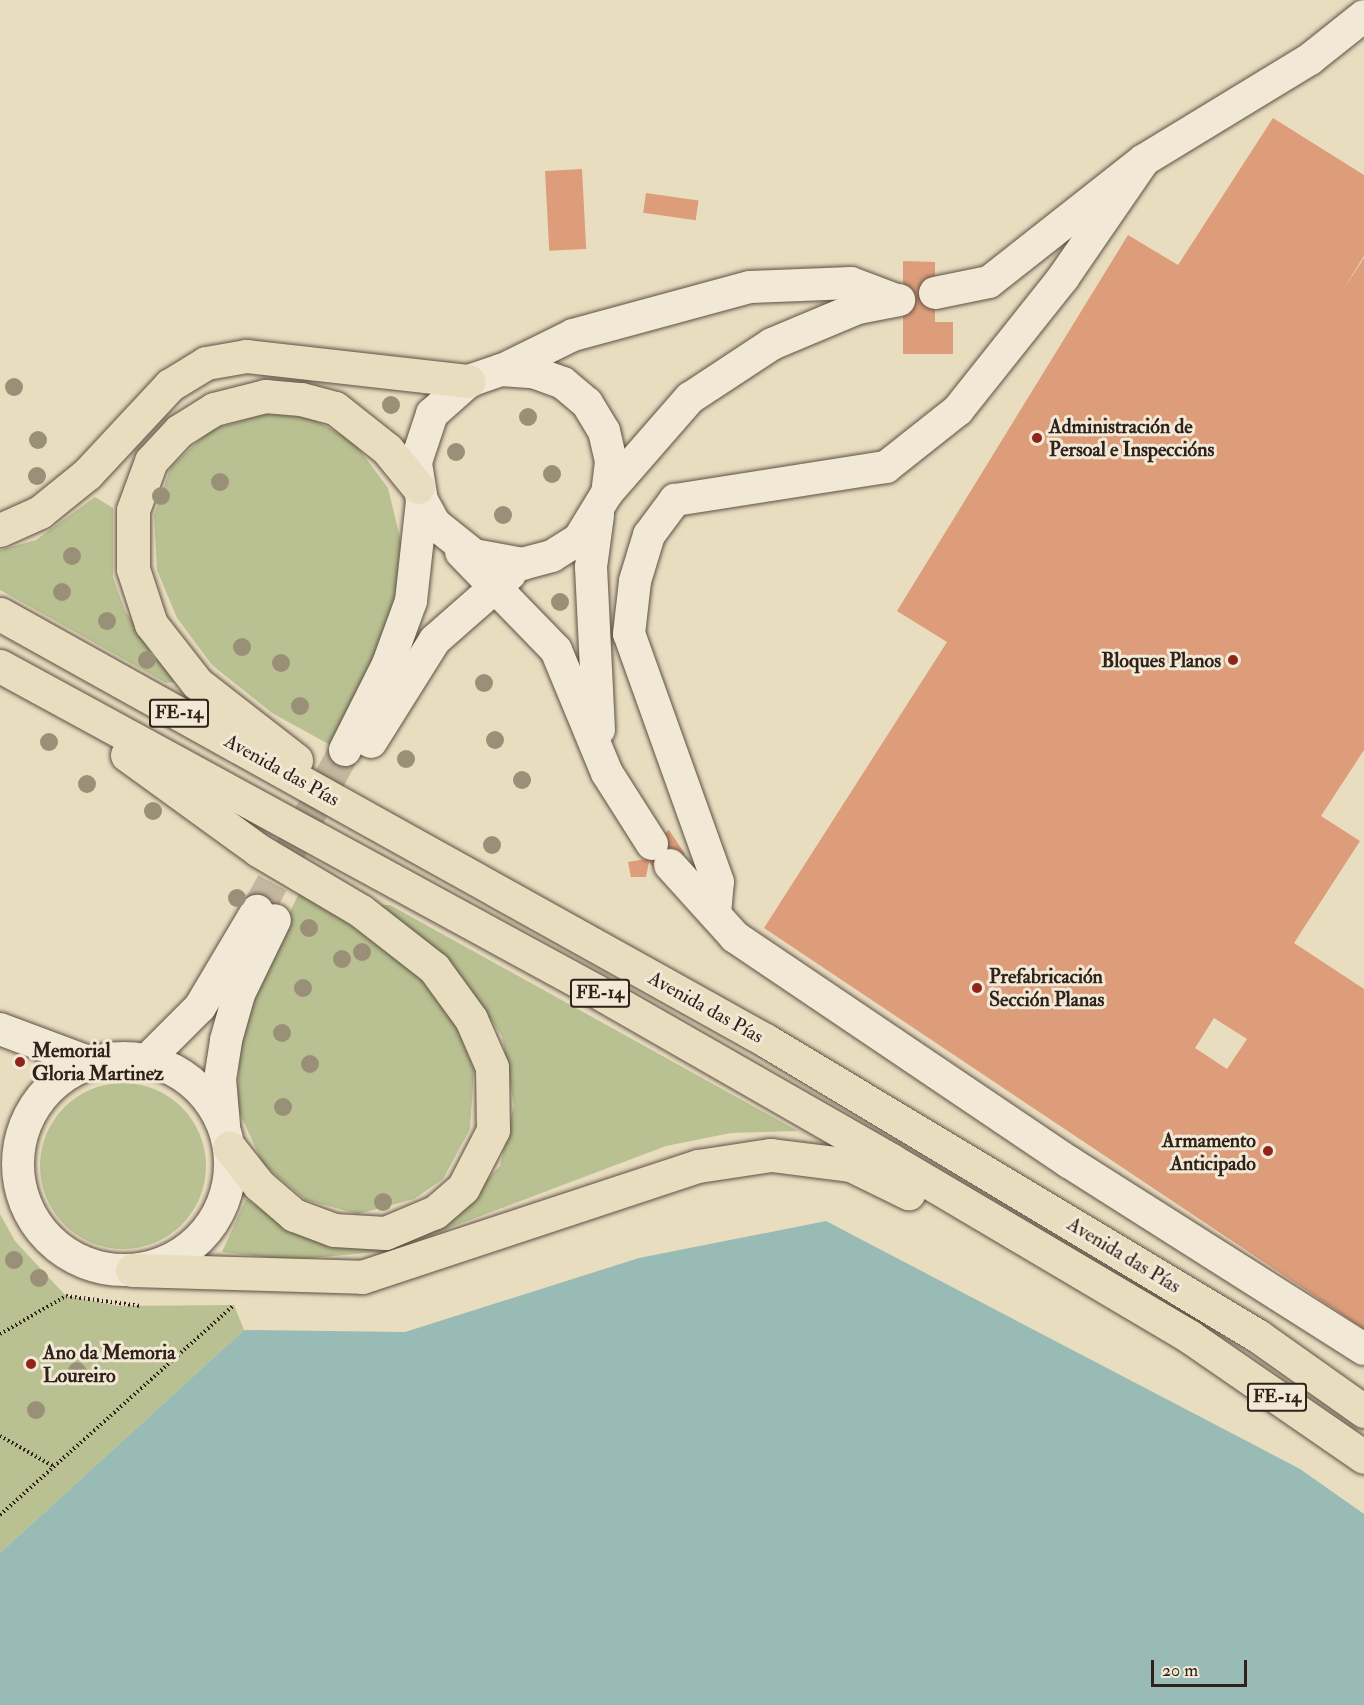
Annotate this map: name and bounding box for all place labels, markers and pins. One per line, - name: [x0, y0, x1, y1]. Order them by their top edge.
- place label: Administración de Persoal e Inspeccións: [1049, 414, 1214, 461]
- marker: Administración de Persoal e Inspeccións: [1030, 431, 1044, 445]
- place label: Bloques Planos: [1101, 648, 1221, 672]
- marker: Bloques Planos: [1226, 653, 1240, 667]
- place label: Prefabricación Sección Planas: [989, 964, 1104, 1011]
- marker: Prefabricación Sección Planas: [970, 981, 984, 995]
- place label: Memorial Gloria Martinez: [32, 1038, 164, 1085]
- marker: Memorial Gloria Martinez: [13, 1055, 27, 1069]
- place label: Armamento Anticipado: [1162, 1128, 1256, 1175]
- marker: Armamento Anticipado: [1261, 1144, 1275, 1158]
- place label: Ano da Memoria Loureiro: [43, 1340, 176, 1387]
- marker: Ano da Memoria Loureiro: [24, 1357, 38, 1371]

